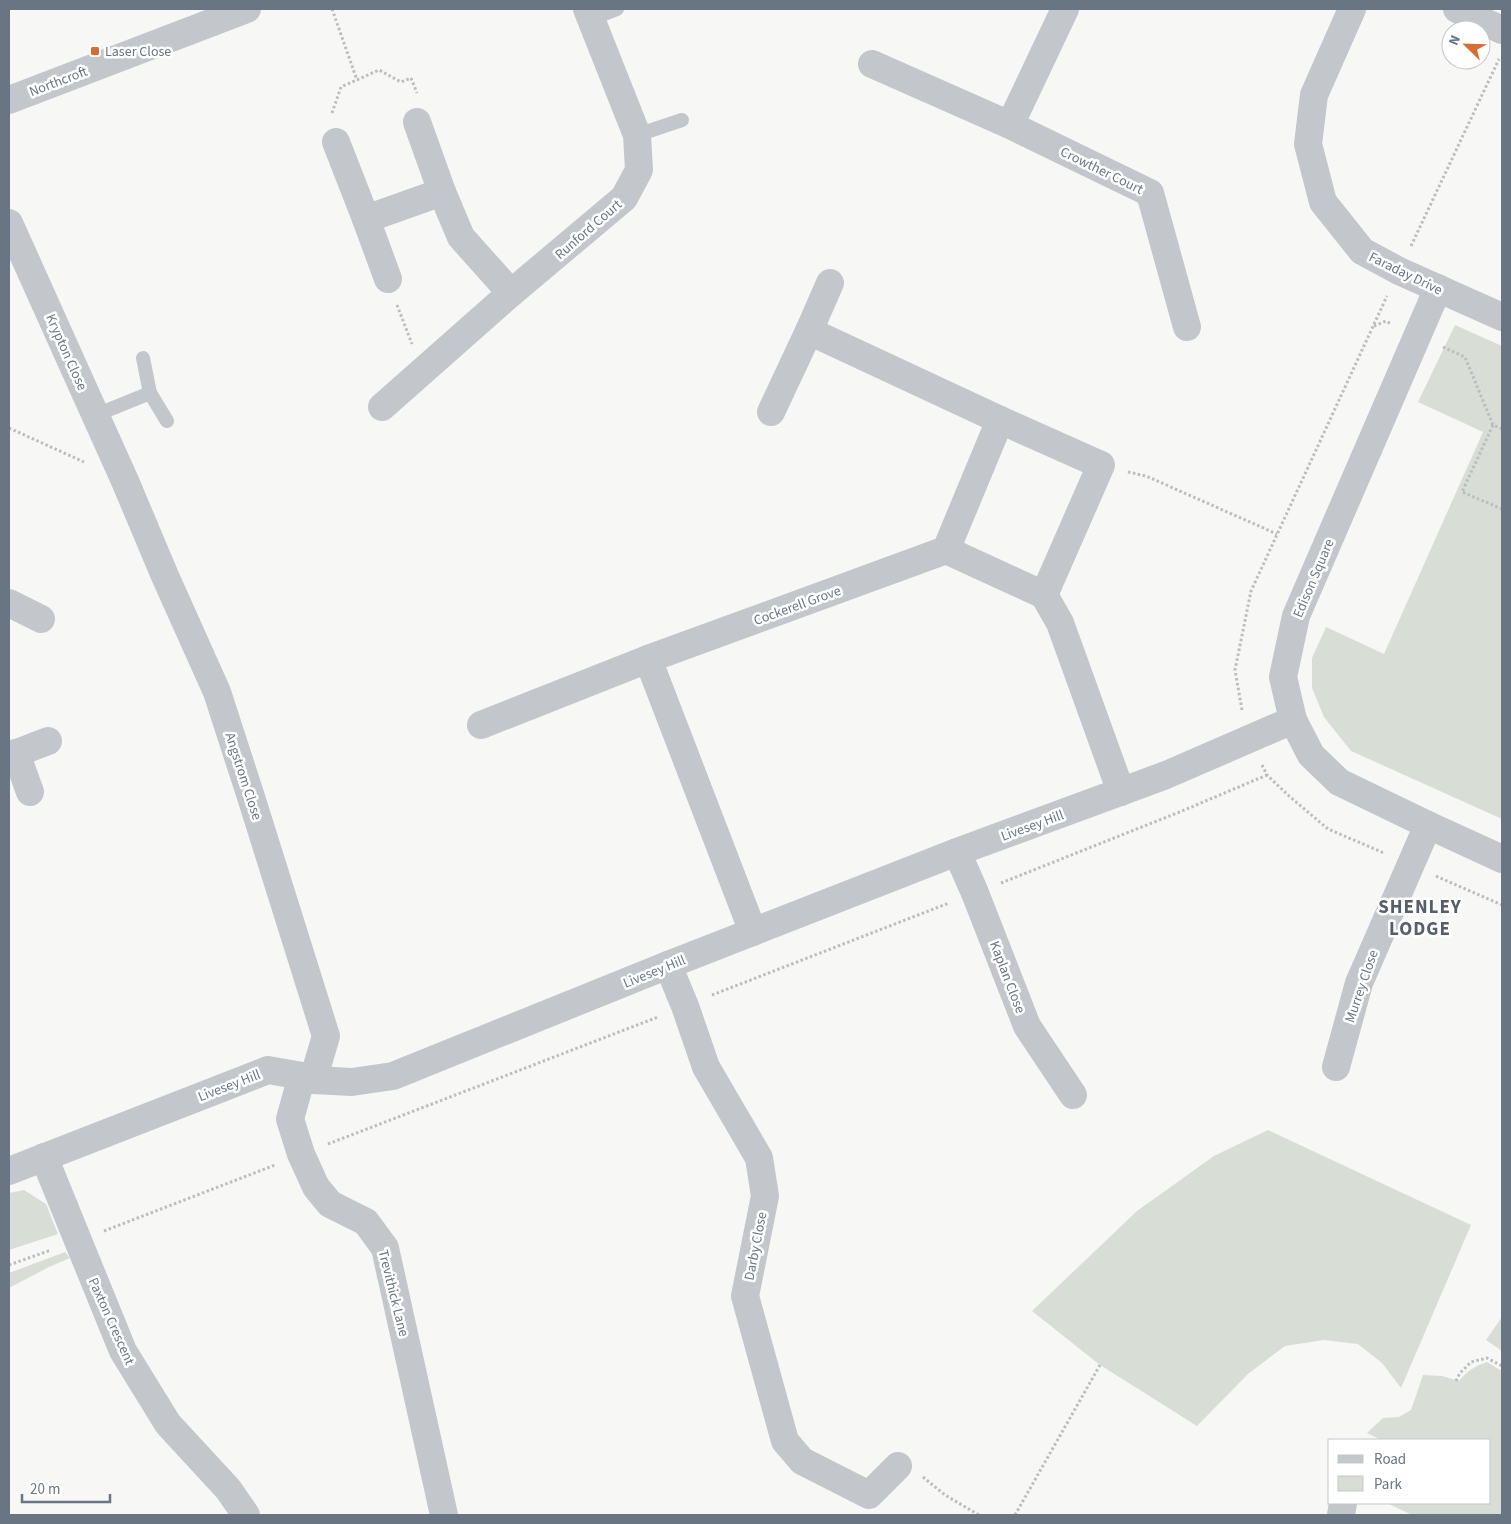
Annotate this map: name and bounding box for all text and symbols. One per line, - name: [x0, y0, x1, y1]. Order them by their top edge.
- north arrow: [1441, 20, 1491, 70]
- text: N: [1444, 32, 1466, 49]
- place label: Laser Close: [105, 42, 171, 62]
- marker: Laser Close: [89, 45, 101, 57]
- street label: Northcroft: [26, 61, 91, 102]
- street label: Crowther Court: [1057, 142, 1147, 200]
- street label: Runford Court: [551, 195, 627, 264]
- street label: Faraday Drive: [1365, 247, 1446, 300]
- street label: Krypton Close: [40, 311, 92, 394]
- street label: Edison Square: [1288, 536, 1340, 621]
- street label: Cockerell Grove: [751, 581, 844, 631]
- street label: Angstrom Close: [219, 730, 267, 823]
- street label: Livesey Hill: [998, 805, 1067, 847]
- district label: SHENLEY LODGE: [1378, 894, 1462, 943]
- street label: Kaplan Close: [984, 938, 1030, 1016]
- street label: Murrey Close: [1340, 947, 1384, 1025]
- street label: Livesey Hill: [620, 950, 689, 993]
- street label: Livesey Hill: [195, 1065, 264, 1107]
- street label: Darby Close: [740, 1210, 772, 1282]
- street label: Trevithick Lane: [373, 1248, 414, 1339]
- street label: Paxton Crescent: [83, 1274, 139, 1369]
- legend: [1328, 1439, 1491, 1504]
- text: Road: [1374, 1449, 1406, 1470]
- scale bar: [22, 1472, 110, 1504]
- text: Park: [1374, 1474, 1403, 1495]
- text: 20 m: [30, 1479, 60, 1500]

